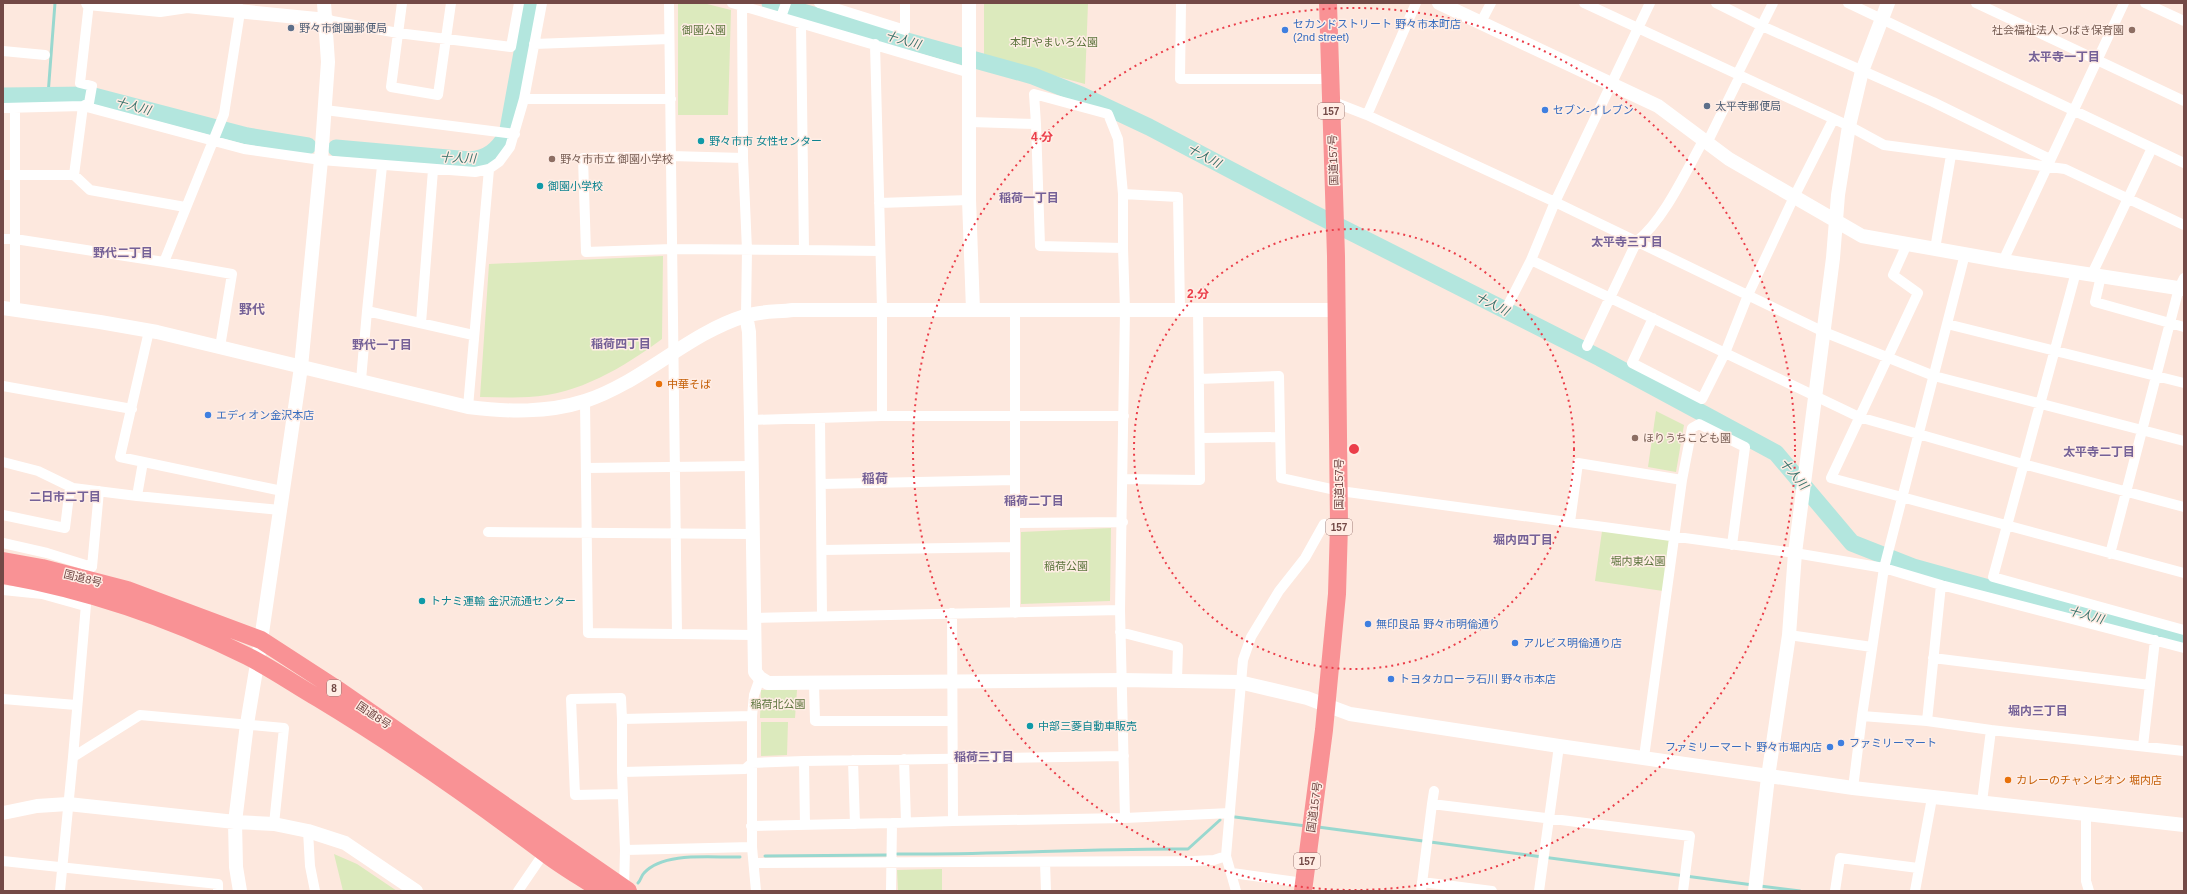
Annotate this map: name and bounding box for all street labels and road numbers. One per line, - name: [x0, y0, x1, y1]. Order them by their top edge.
- road number: 157: [1318, 103, 1344, 119]
- street label: 国道157号: [1326, 134, 1340, 186]
- street label: 国道157号: [1333, 458, 1345, 510]
- road number: 157: [1326, 519, 1352, 535]
- street label: 国道8号: [63, 567, 103, 589]
- road number: 8: [327, 680, 341, 696]
- street label: 国道8号: [354, 699, 394, 731]
- street label: 国道157号: [1304, 781, 1324, 833]
- road number: 157: [1294, 853, 1320, 869]

